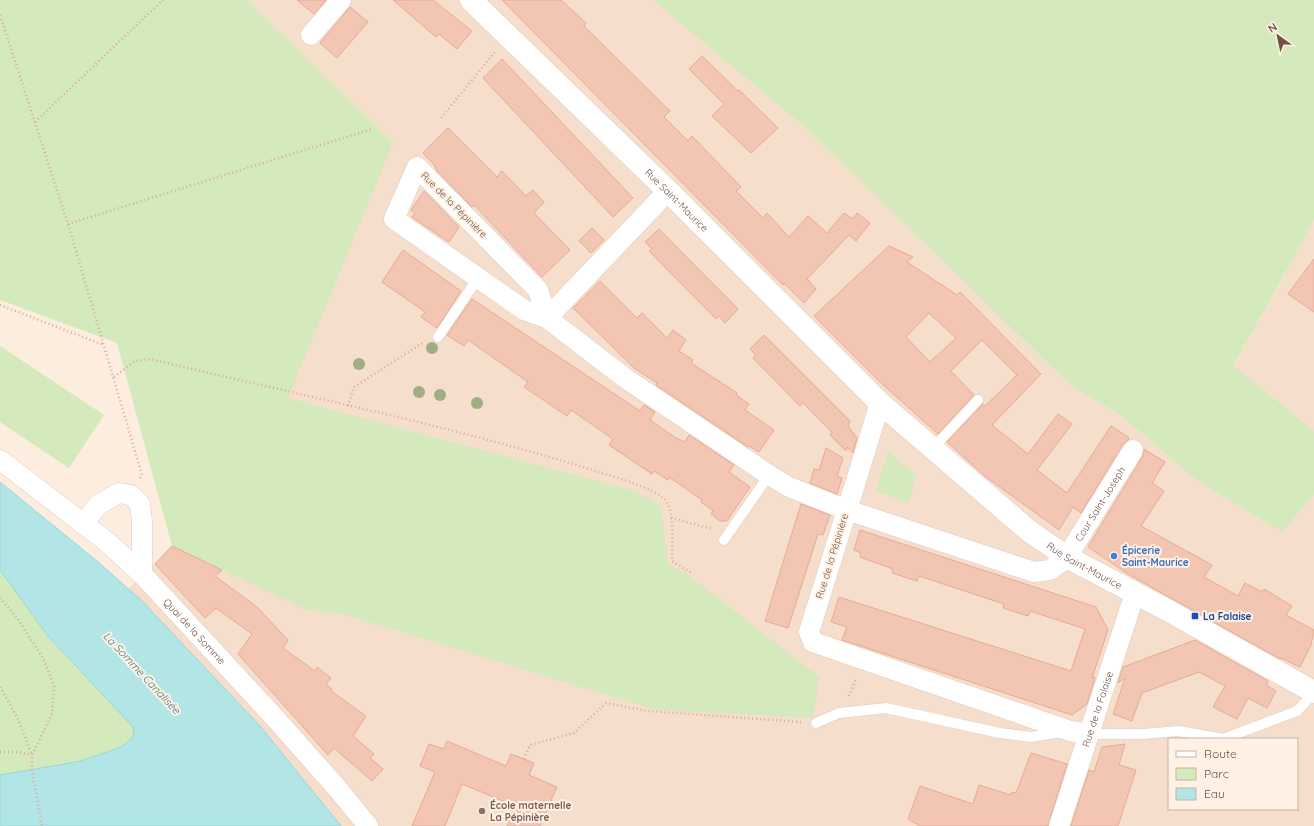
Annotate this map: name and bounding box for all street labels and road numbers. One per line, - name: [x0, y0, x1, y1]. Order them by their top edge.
- street label: Rue Saint-Maurice: [642, 166, 712, 235]
- street label: Rue de la Pépinière: [418, 169, 490, 241]
- street label: Cour Saint-Joseph: [1072, 464, 1128, 544]
- street label: Rue de la Pépinière: [813, 511, 851, 600]
- street label: Rue Saint-Maurice: [1044, 539, 1125, 592]
- street label: Quai de la Somme: [161, 595, 229, 667]
- street label: Rue de la Falaise: [1079, 669, 1116, 748]

